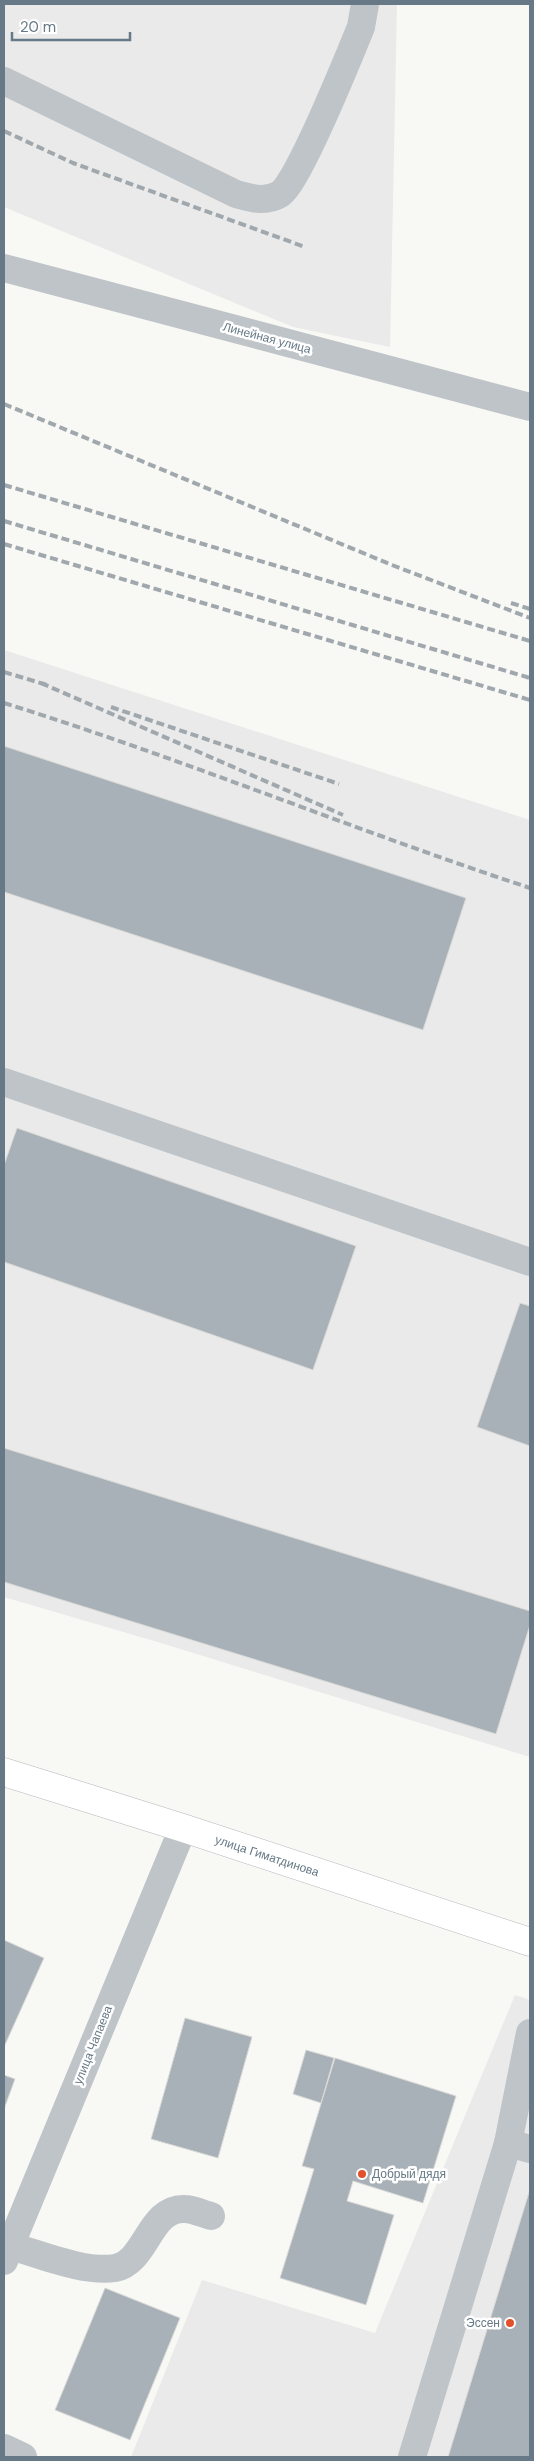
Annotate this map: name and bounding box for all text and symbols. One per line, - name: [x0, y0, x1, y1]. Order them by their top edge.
- scale bar: [12, 10, 130, 42]
- text: 20 m: [20, 17, 56, 37]
- street label: Линейная улица: [221, 319, 313, 358]
- street label: улица Гиматдинова: [213, 1832, 321, 1880]
- street label: улица Чапаева: [70, 2003, 116, 2087]
- place label: Добрый дядя: [372, 2166, 446, 2182]
- marker: Добрый дядя: [356, 2168, 368, 2180]
- place label: Эссен: [466, 2315, 500, 2331]
- marker: Эссен: [504, 2317, 516, 2329]

